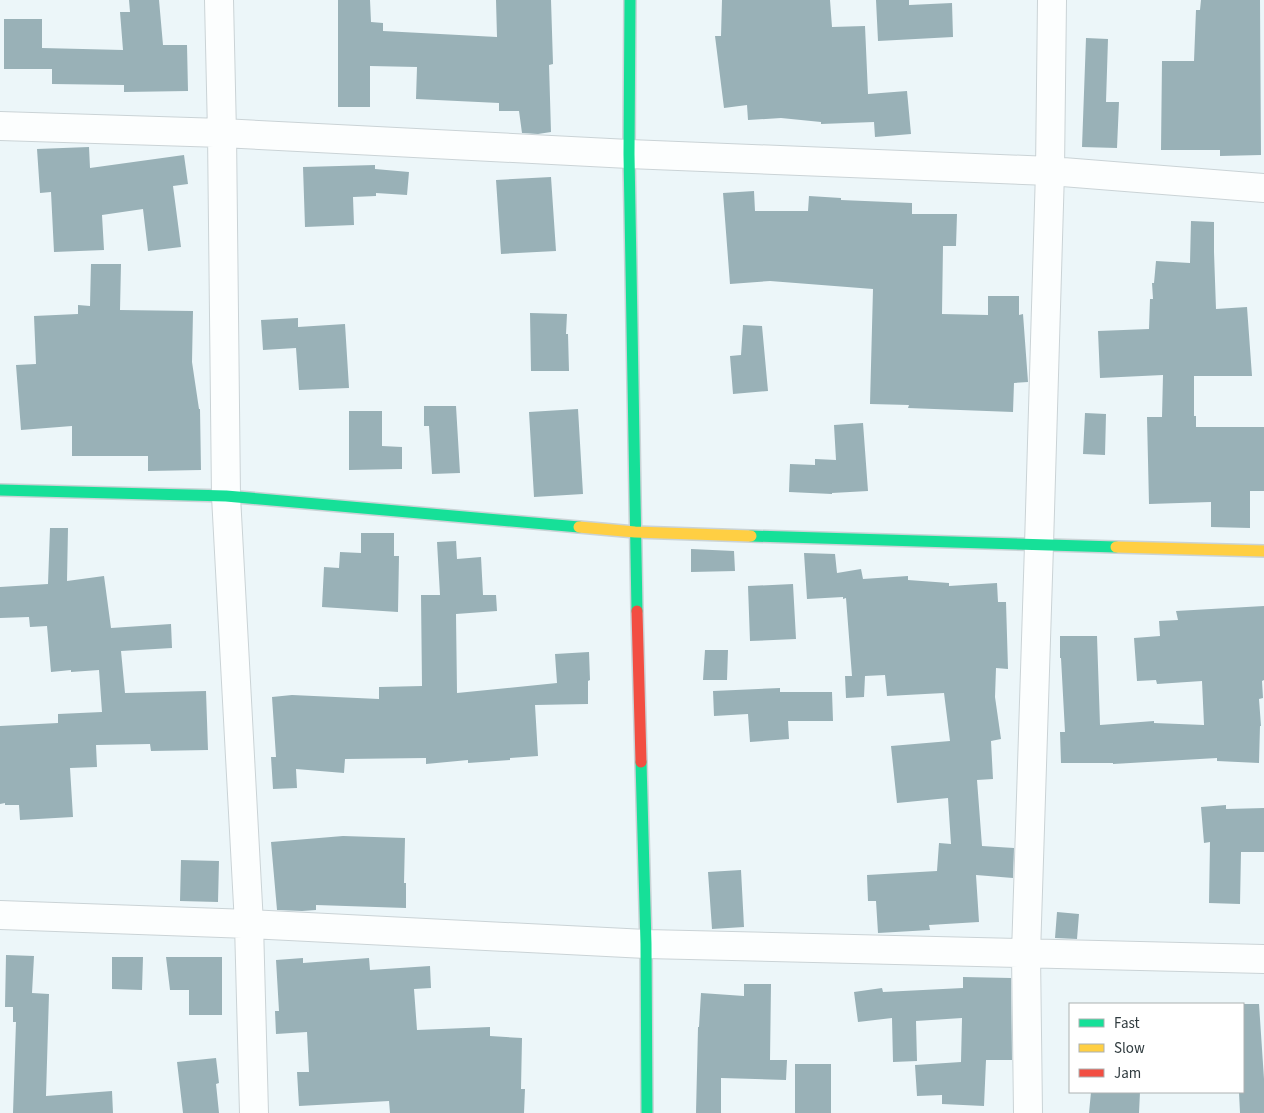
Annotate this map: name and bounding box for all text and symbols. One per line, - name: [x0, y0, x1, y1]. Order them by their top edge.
- legend: [1069, 1003, 1244, 1093]
- text: Fast: [1114, 1013, 1140, 1034]
- text: Slow: [1114, 1038, 1145, 1059]
- text: Jam: [1114, 1063, 1141, 1084]

